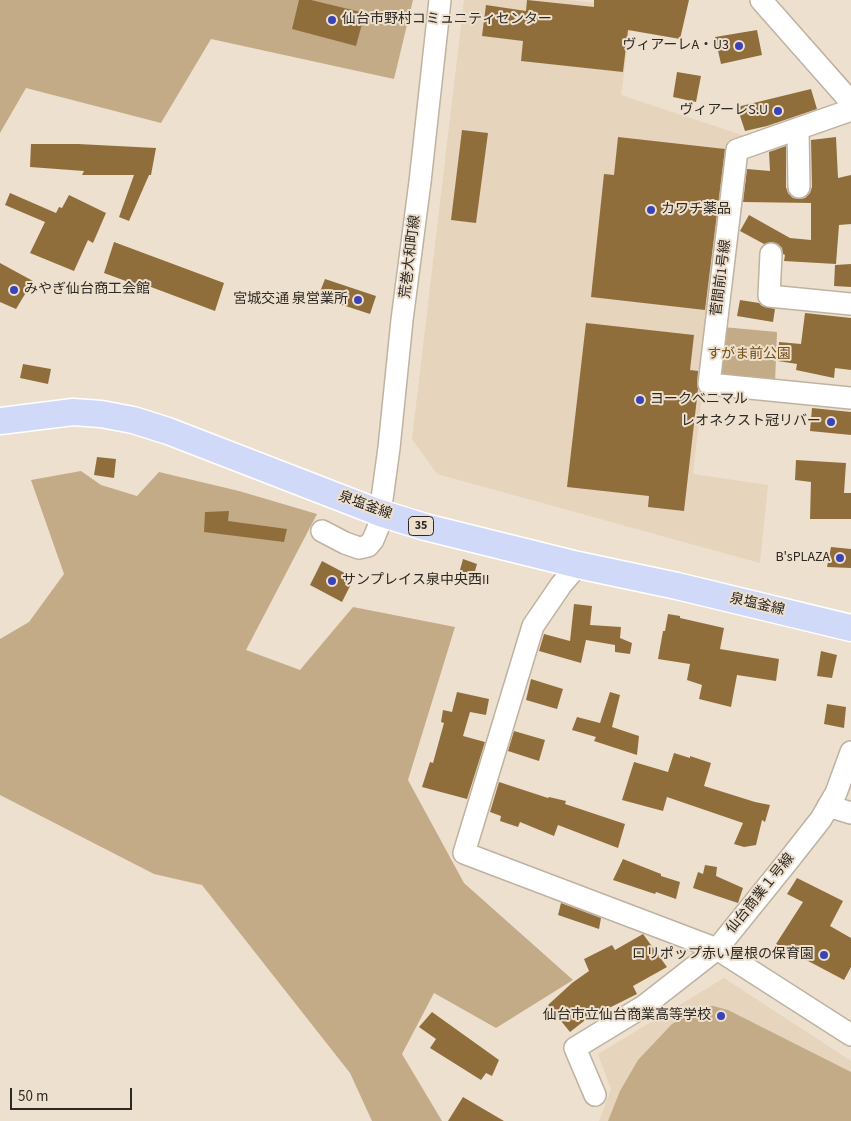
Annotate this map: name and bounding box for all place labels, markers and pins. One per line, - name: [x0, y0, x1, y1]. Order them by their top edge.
- place label: 仙台市野村コミュニティセンター: [342, 12, 552, 28]
- marker: 仙台市野村コミュニティセンター: [326, 14, 338, 26]
- place label: ヴィアーレA・U3: [622, 38, 729, 54]
- marker: ヴィアーレA・U3: [733, 40, 745, 52]
- place label: ヴィアーレS.U: [679, 103, 768, 119]
- marker: ヴィアーレS.U: [772, 105, 784, 117]
- place label: カワチ薬品: [661, 202, 731, 218]
- marker: カワチ薬品: [645, 204, 657, 216]
- place label: みやぎ仙台商工会館: [24, 282, 150, 298]
- marker: みやぎ仙台商工会館: [8, 284, 20, 296]
- place label: 宮城交通 泉営業所: [233, 292, 348, 308]
- marker: 宮城交通 泉営業所: [352, 294, 364, 306]
- place label: ヨークベニマル: [650, 392, 748, 408]
- marker: ヨークベニマル: [634, 394, 646, 406]
- place label: レオネクスト冠リバー: [681, 414, 821, 430]
- marker: レオネクスト冠リバー: [825, 416, 837, 428]
- place label: B'sPLAZA: [775, 550, 830, 566]
- marker: B'sPLAZA: [834, 552, 846, 564]
- place label: サンプレイス泉中央西II: [342, 573, 489, 589]
- marker: サンプレイス泉中央西II: [326, 575, 338, 587]
- place label: ロリポップ赤い屋根の保育園: [632, 947, 814, 963]
- marker: ロリポップ赤い屋根の保育園: [818, 949, 830, 961]
- place label: 仙台市立仙台商業高等学校: [543, 1008, 711, 1024]
- marker: 仙台市立仙台商業高等学校: [715, 1010, 727, 1022]

